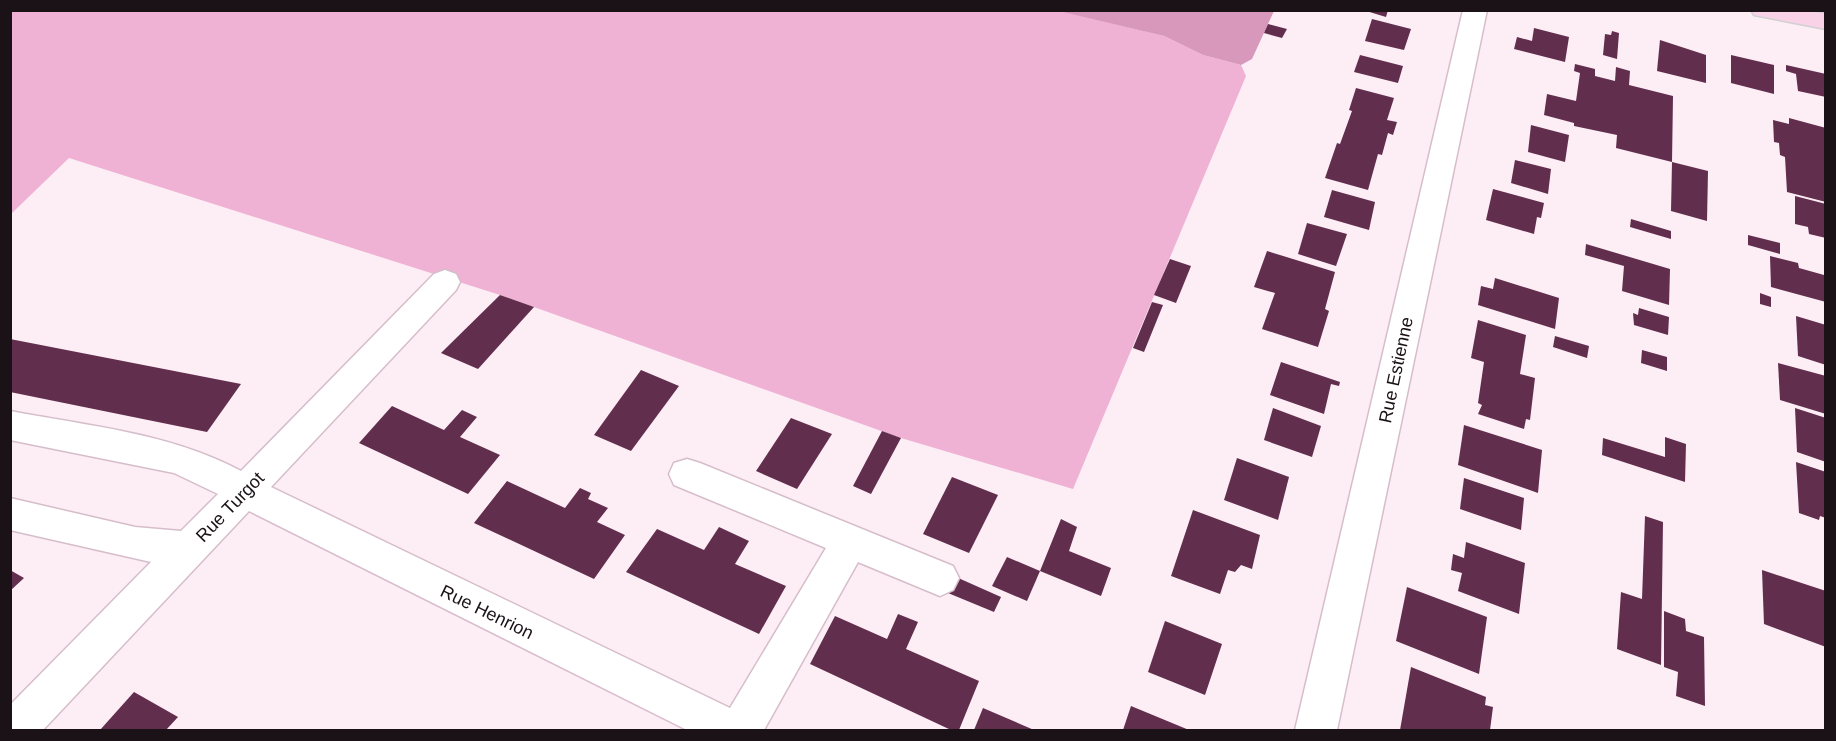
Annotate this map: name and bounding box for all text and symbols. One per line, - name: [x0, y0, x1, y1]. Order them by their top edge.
- street label: Rue Estienne: [1375, 315, 1417, 425]
- street label: Rue Turgot: [192, 468, 268, 546]
- street label: Rue Henrion: [437, 581, 537, 643]

